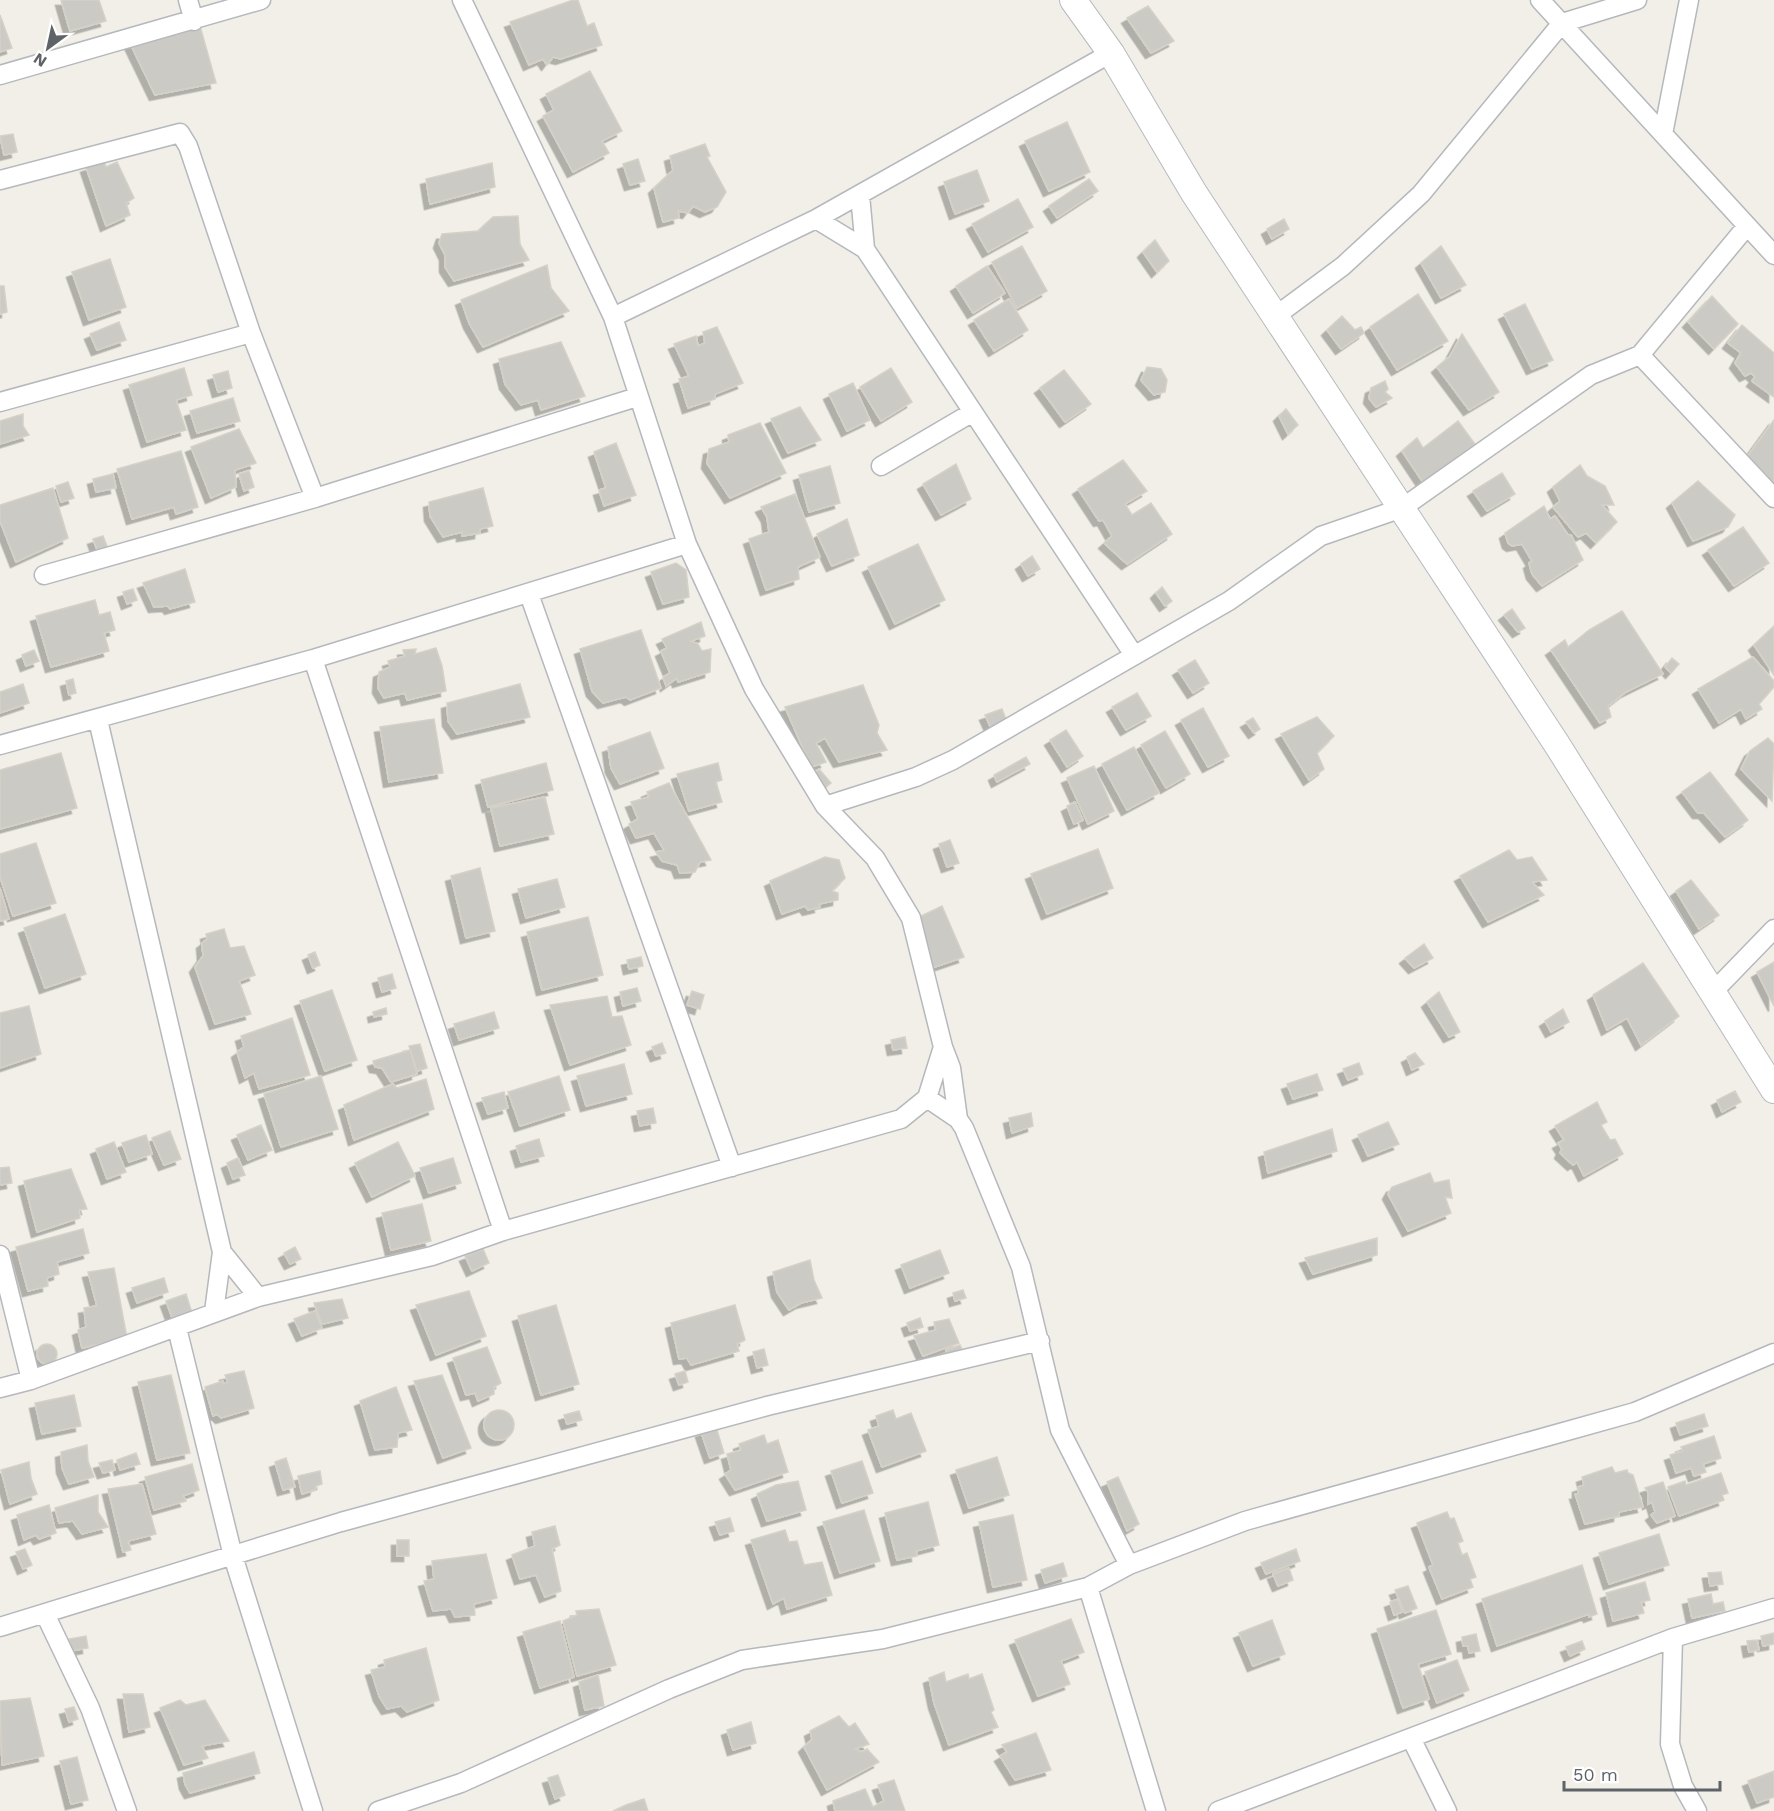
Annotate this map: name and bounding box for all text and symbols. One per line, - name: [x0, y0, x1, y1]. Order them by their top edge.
- north arrow: [18, 18, 78, 78]
- text: N: [30, 49, 50, 71]
- scale bar: [1564, 1754, 1720, 1792]
- text: 50 m: [1573, 1764, 1618, 1785]

